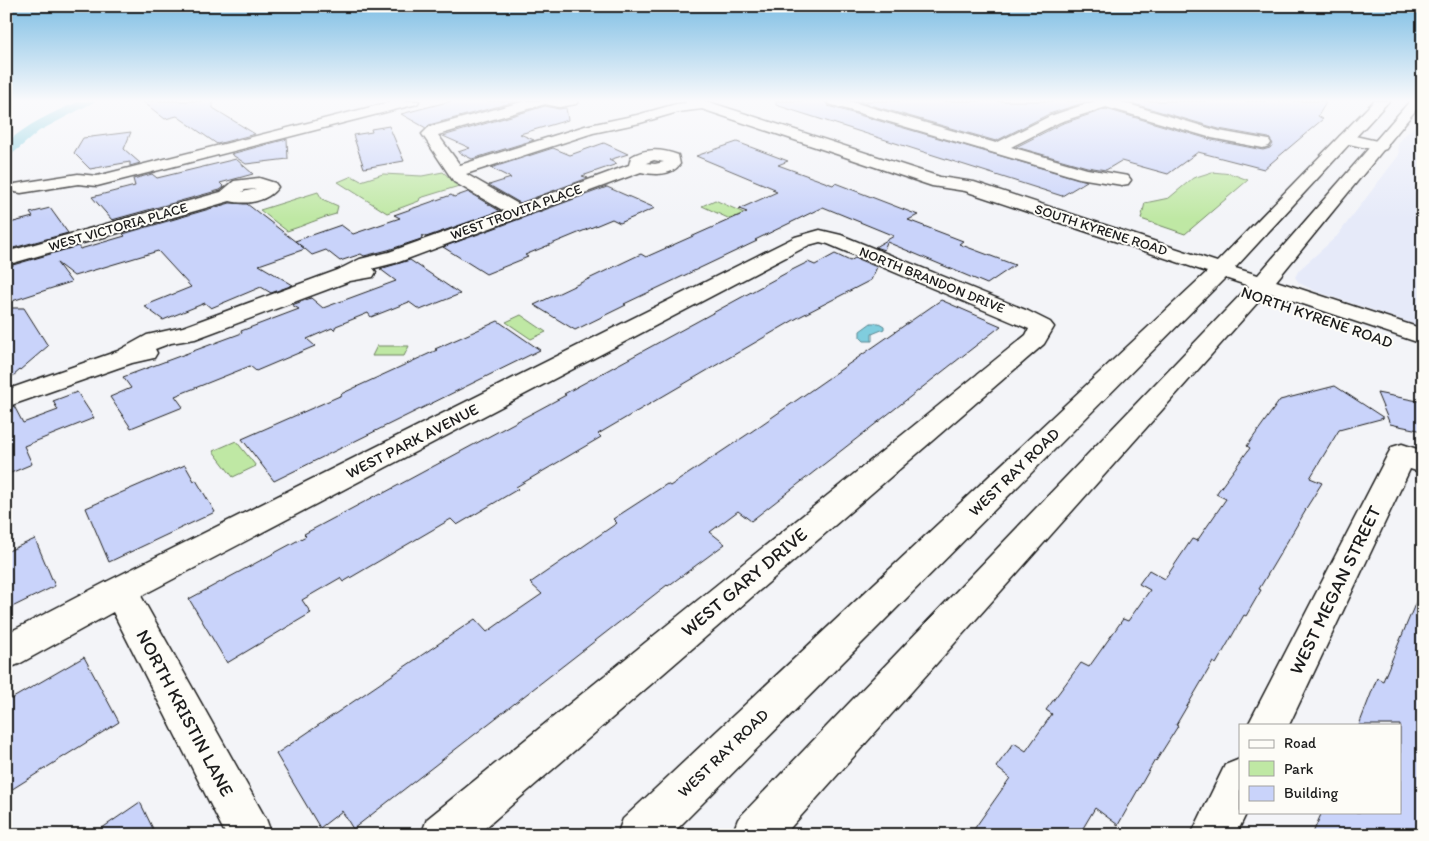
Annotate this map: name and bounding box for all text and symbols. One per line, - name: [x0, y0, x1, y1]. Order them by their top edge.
- street label: WEST TROVITA PLACE: [448, 180, 584, 244]
- street label: WEST VICTORIA PLACE: [46, 199, 190, 255]
- street label: SOUTH KYRENE ROAD: [1032, 200, 1170, 260]
- street label: NORTH BRANDON DRIVE: [857, 243, 1008, 317]
- street label: NORTH KYRENE ROAD: [1239, 282, 1396, 352]
- street label: WEST PARK AVENUE: [343, 399, 481, 483]
- street label: WEST RAY ROAD: [965, 424, 1064, 520]
- street label: WEST MEGAN STREET: [1284, 501, 1386, 678]
- street label: WEST GARY DRIVE: [676, 523, 812, 641]
- street label: NORTH KRISTIN LANE: [131, 626, 239, 800]
- street label: WEST RAY ROAD: [674, 705, 773, 801]
- legend: [1239, 724, 1402, 814]
- text: Road: [1284, 734, 1317, 752]
- text: Park: [1284, 760, 1314, 778]
- text: Building: [1284, 784, 1338, 802]

